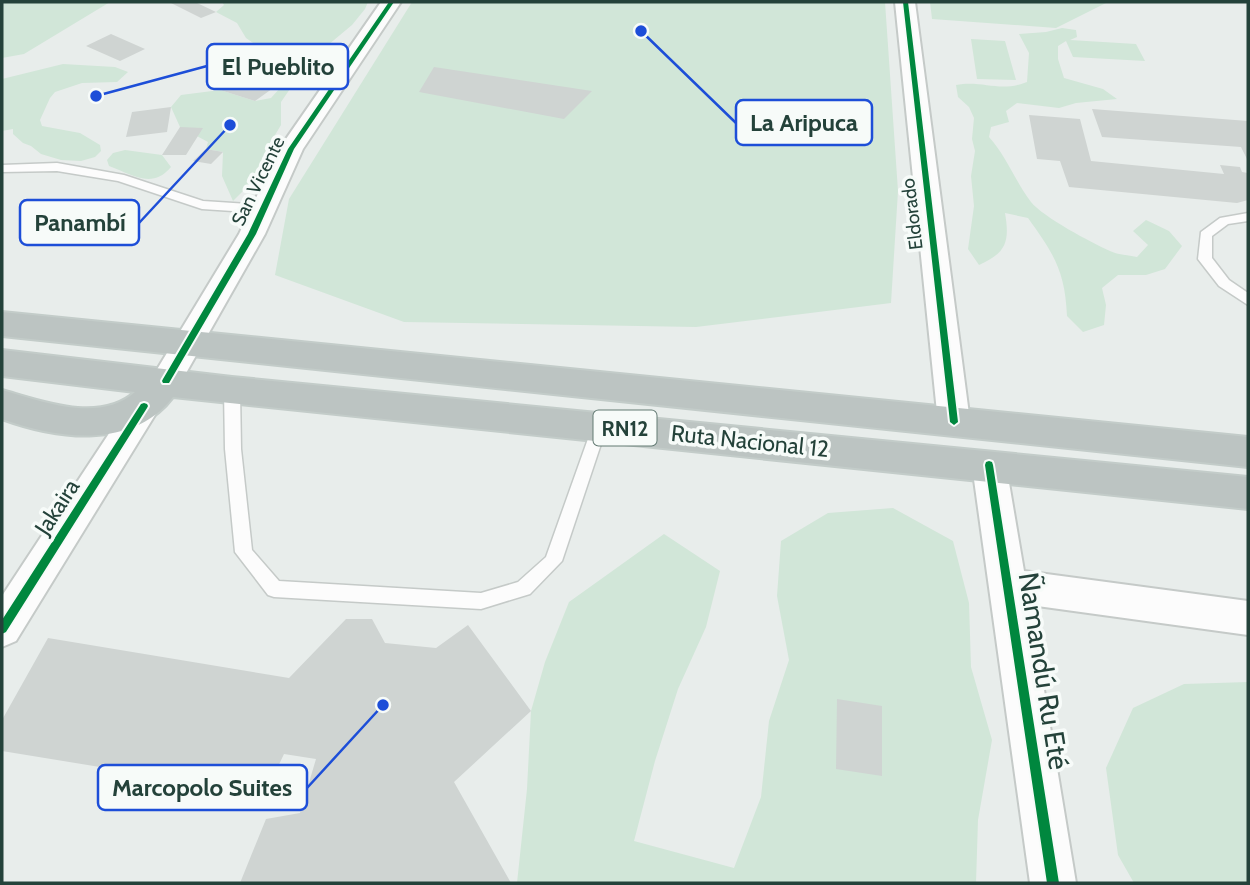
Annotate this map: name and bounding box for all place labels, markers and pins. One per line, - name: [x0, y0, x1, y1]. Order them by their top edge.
- callout: El Pueblito: [207, 44, 348, 89]
- callout: La Aripuca: [736, 100, 872, 145]
- callout: Panambí: [20, 200, 139, 245]
- callout: Marcopolo Suites: [98, 765, 307, 810]

